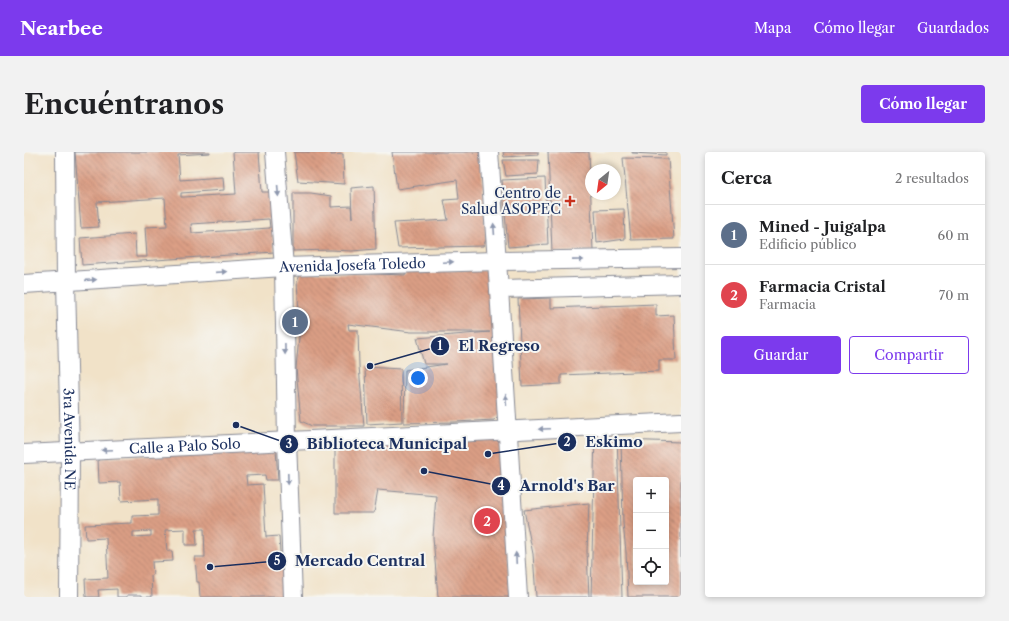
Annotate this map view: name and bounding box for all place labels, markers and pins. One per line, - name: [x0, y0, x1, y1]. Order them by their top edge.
- place label: Centro de Salud ASOPEC: [461, 184, 561, 218]
- marker: Centro de Salud ASOPEC: [564, 195, 576, 207]
- pin: 1: [282, 307, 308, 337]
- callout: El Regreso: [430, 332, 547, 359]
- callout: Eskimo: [557, 428, 651, 455]
- callout: Biblioteca Municipal: [279, 430, 476, 457]
- callout: Arnold's Bar: [491, 472, 622, 499]
- pin: 2: [474, 506, 500, 536]
- callout: Mercado Central: [267, 547, 434, 574]

